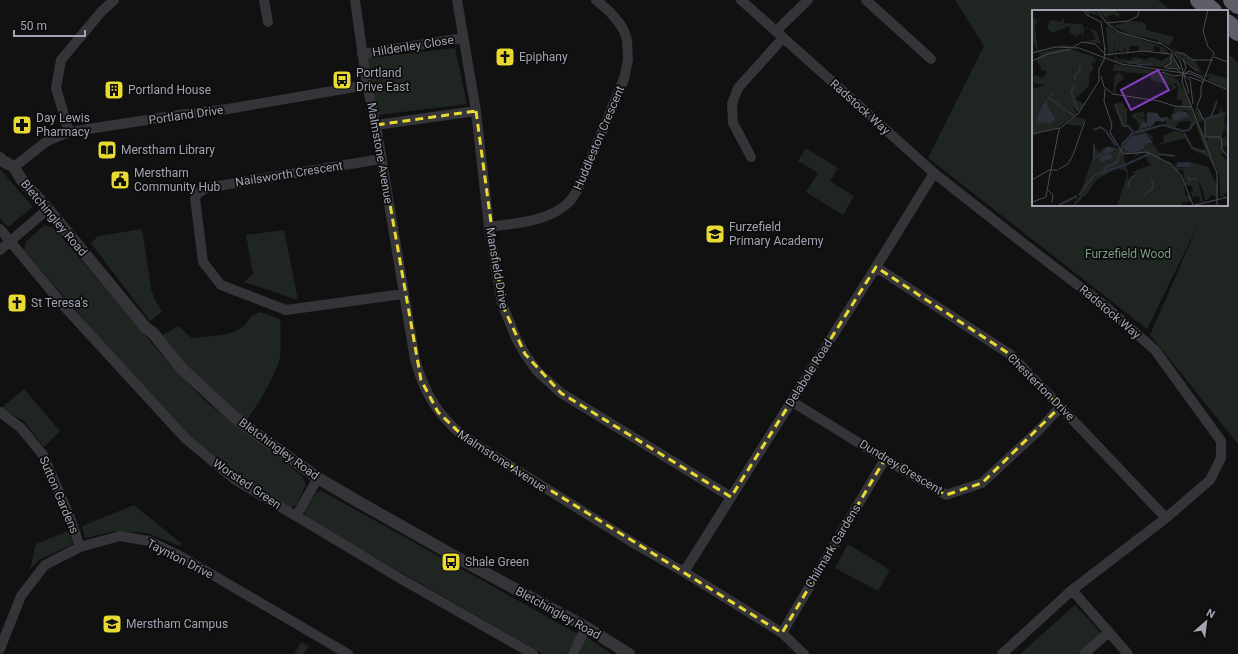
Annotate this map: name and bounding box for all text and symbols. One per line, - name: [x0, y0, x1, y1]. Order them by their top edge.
- inset map: [1032, 10, 1228, 206]
- scale bar: [14, 12, 85, 38]
- text: 50 m: [20, 19, 47, 33]
- street label: Hildenley Close: [371, 33, 455, 59]
- church icon: Epiphany: [494, 46, 516, 68]
- place label: Epiphany: [519, 50, 568, 64]
- place label: Portland Drive East: [356, 66, 409, 94]
- bus stop icon: Portland Drive East: [331, 69, 353, 91]
- street label: Radstock Way: [827, 77, 893, 138]
- building icon: Portland House: [103, 79, 125, 101]
- place label: Portland House: [128, 83, 211, 97]
- street label: Huddleston Crescent: [571, 84, 627, 192]
- street label: Malmstone Avenue: [364, 101, 396, 205]
- street label: Portland Drive: [148, 103, 224, 127]
- place label: Day Lewis Pharmacy: [36, 111, 90, 139]
- pharmacy icon: Day Lewis Pharmacy: [11, 114, 33, 136]
- library icon: Merstham Library: [96, 139, 118, 161]
- place label: Merstham Library: [121, 143, 215, 157]
- street label: Nailsworth Crescent: [234, 159, 344, 189]
- place label: Merstham Community Hub: [134, 166, 221, 194]
- public building icon: Merstham Community Hub: [109, 169, 131, 191]
- street label: Bletchingley Road: [18, 177, 90, 259]
- place label: Furzefield Primary Academy: [729, 220, 824, 248]
- school or university icon: Furzefield Primary Academy: [704, 223, 726, 245]
- street label: Mansfield Drive: [483, 226, 511, 310]
- park label: Furzefield Wood: [1085, 247, 1171, 261]
- street label: Radstock Way: [1077, 282, 1144, 342]
- church icon: St Teresa's: [6, 292, 28, 314]
- place label: St Teresa's: [31, 296, 88, 310]
- street label: Delabole Road: [783, 337, 835, 409]
- street label: Chesterton Drive: [1005, 351, 1077, 423]
- street label: Bletchingley Road: [236, 415, 322, 483]
- street label: Malmstone Avenue: [455, 427, 549, 495]
- street label: Dundrey Crescent: [857, 437, 945, 497]
- street label: Sutton Gardens: [36, 454, 82, 536]
- street label: Worsted Green: [210, 456, 284, 512]
- street label: Chilmark Gardens: [803, 502, 863, 590]
- street label: Taynton Drive: [145, 536, 215, 582]
- bus stop icon: Shale Green: [440, 551, 462, 573]
- place label: Shale Green: [465, 555, 529, 569]
- street label: Bletchingley Road: [513, 584, 603, 642]
- north arrow: [1186, 602, 1226, 642]
- text: N: [1204, 606, 1217, 621]
- school or university icon: Merstham Campus: [101, 613, 123, 635]
- place label: Merstham Campus: [126, 617, 228, 631]

